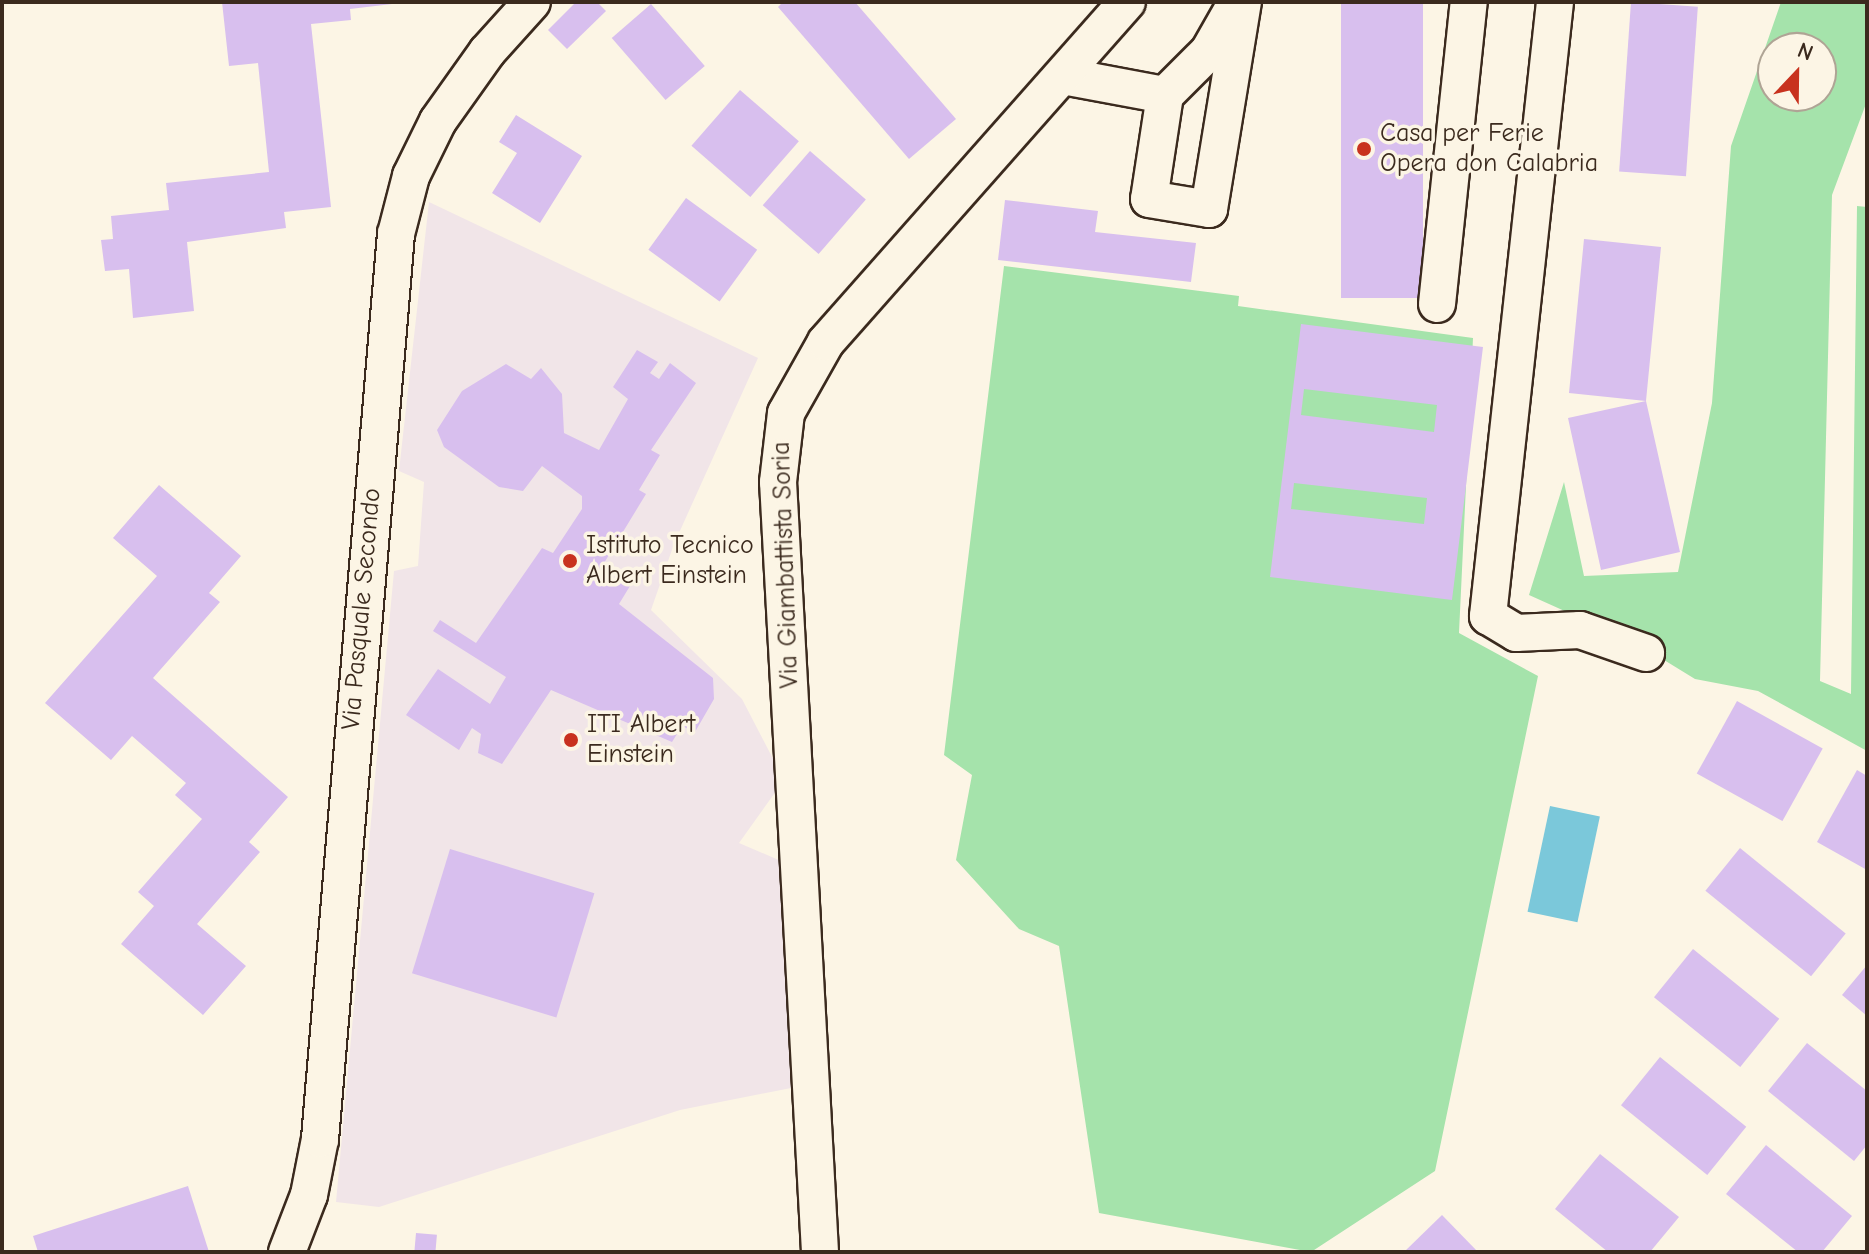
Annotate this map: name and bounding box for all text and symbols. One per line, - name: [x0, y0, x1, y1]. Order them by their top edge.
- north arrow: [1757, 32, 1837, 112]
- text: N: [1794, 37, 1817, 66]
- place label: Casa per Ferie Opera don Calabria: [1380, 118, 1598, 180]
- marker: Casa per Ferie Opera don Calabria: [1355, 140, 1373, 158]
- street label: Via Giambattista Soria: [766, 441, 806, 689]
- street label: Via Pasquale Secondo: [336, 487, 388, 731]
- place label: Istituto Tecnico Albert Einstein: [586, 530, 754, 592]
- marker: Istituto Tecnico Albert Einstein: [561, 552, 579, 570]
- place label: ITI Albert Einstein: [587, 709, 695, 770]
- marker: ITI Albert Einstein: [562, 731, 580, 749]

